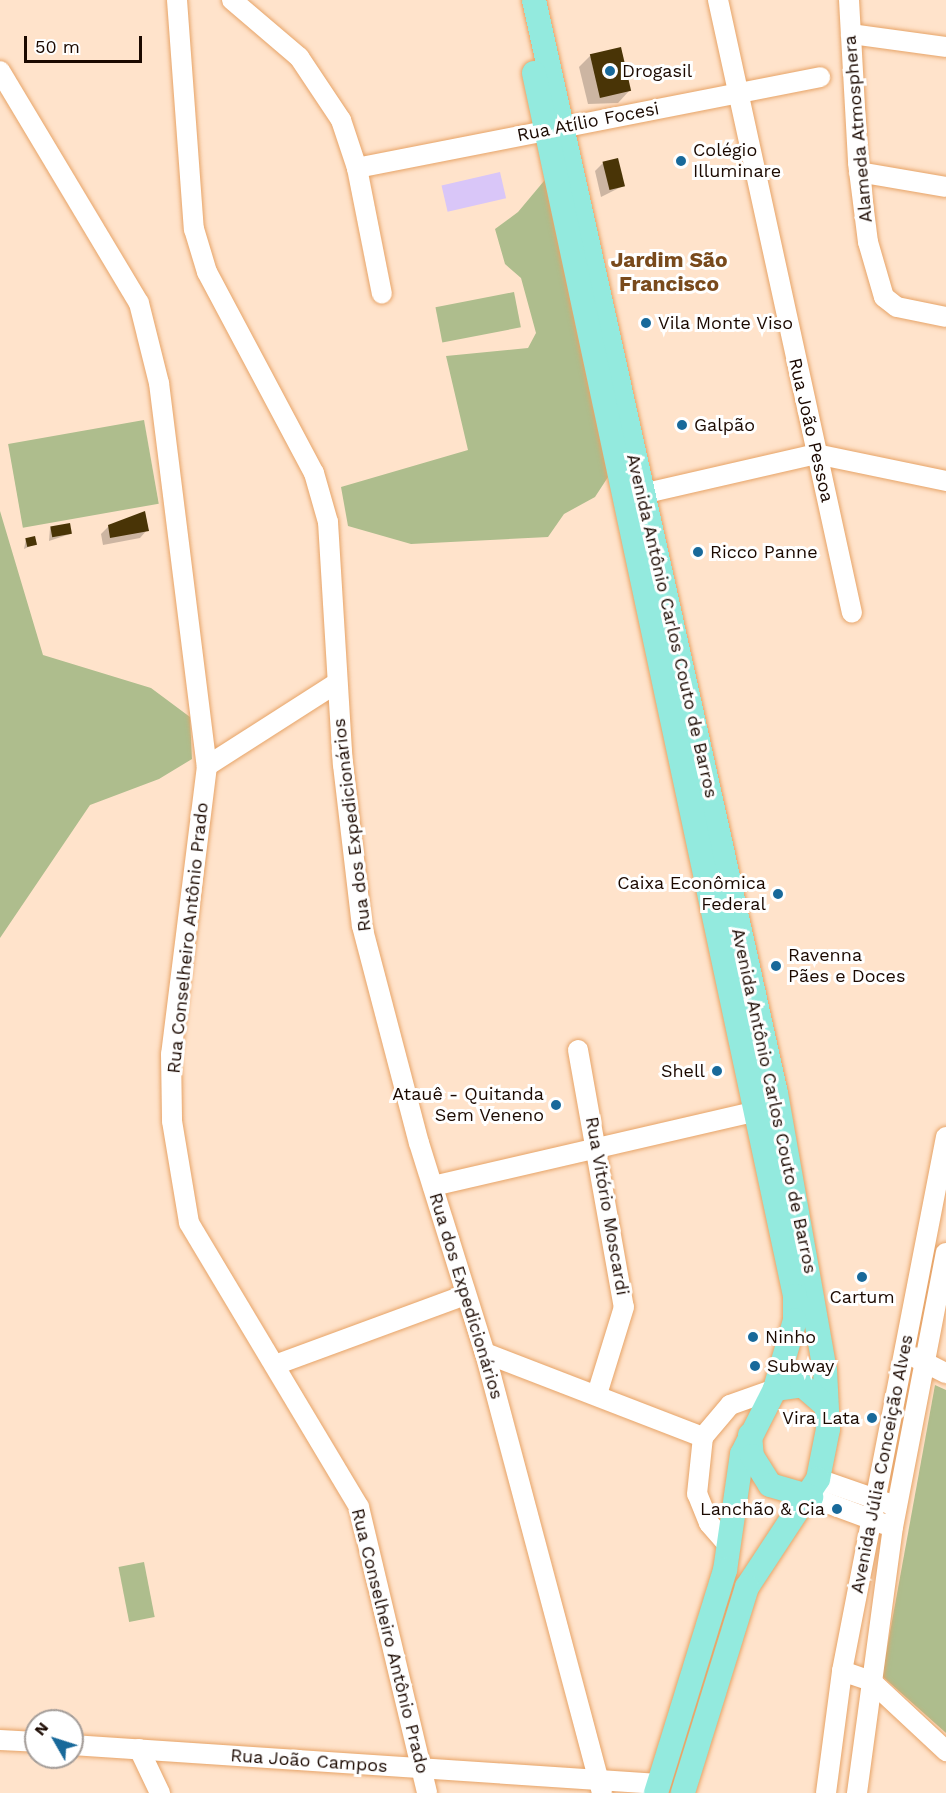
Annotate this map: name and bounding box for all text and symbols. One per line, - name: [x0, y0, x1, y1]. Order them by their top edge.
- scale bar: [27, 24, 146, 62]
- street label: Alameda Atmosphera: [839, 34, 877, 224]
- text: 50 m: [35, 36, 80, 57]
- place label: Drogasil: [622, 60, 692, 82]
- marker: Drogasil: [603, 64, 617, 78]
- street label: Rua Atílio Focesi: [515, 98, 661, 146]
- place label: Colégio Illuminare: [693, 140, 781, 182]
- marker: Colégio Illuminare: [674, 154, 688, 168]
- district label: Jardim São Francisco: [610, 247, 728, 297]
- place label: Vila Monte Viso: [658, 312, 794, 334]
- marker: Vila Monte Viso: [639, 316, 653, 330]
- street label: Rua João Pessoa: [784, 355, 838, 505]
- place label: Galpão: [694, 414, 755, 436]
- marker: Galpão: [675, 418, 689, 432]
- street label: Avenida Antônio Carlos Couto de Barros: [622, 451, 722, 801]
- place label: Ricco Panne: [710, 541, 818, 563]
- marker: Ricco Panne: [691, 545, 705, 559]
- street label: Rua dos Expedicionários: [328, 717, 376, 933]
- street label: Rua Conselheiro Antônio Prado: [163, 801, 213, 1075]
- place label: Caixa Econômica Federal: [617, 873, 766, 916]
- marker: Caixa Econômica Federal: [771, 887, 785, 901]
- street label: Avenida Antônio Carlos Couto de Barros: [727, 926, 821, 1276]
- place label: Ravenna Pães e Doces: [788, 945, 905, 988]
- marker: Ravenna Pães e Doces: [769, 959, 783, 973]
- place label: Shell: [661, 1060, 705, 1082]
- marker: Shell: [710, 1064, 724, 1078]
- place label: Atauê - Quitanda Sem Veneno: [392, 1084, 544, 1126]
- marker: Atauê - Quitanda Sem Veneno: [549, 1098, 563, 1112]
- street label: Rua Vitório Moscardi: [581, 1115, 633, 1297]
- street label: Rua dos Expedicionários: [424, 1190, 508, 1402]
- marker: Cartum: [855, 1270, 869, 1284]
- place label: Cartum: [829, 1286, 895, 1308]
- place label: Ninho: [765, 1326, 816, 1348]
- marker: Ninho: [746, 1330, 760, 1344]
- street label: Avenida Júlia Conceição Alves: [846, 1332, 918, 1596]
- place label: Subway: [767, 1355, 834, 1377]
- marker: Subway: [748, 1359, 762, 1373]
- place label: Vira Lata: [782, 1407, 860, 1429]
- marker: Vira Lata: [865, 1411, 879, 1425]
- place label: Lanchão & Cia: [700, 1498, 825, 1520]
- marker: Lanchão & Cia: [830, 1502, 844, 1516]
- street label: Rua Conselheiro Antônio Prado: [346, 1506, 434, 1776]
- north arrow: [24, 1709, 84, 1769]
- text: N: [30, 1718, 52, 1739]
- street label: Rua João Campos: [229, 1745, 389, 1777]

